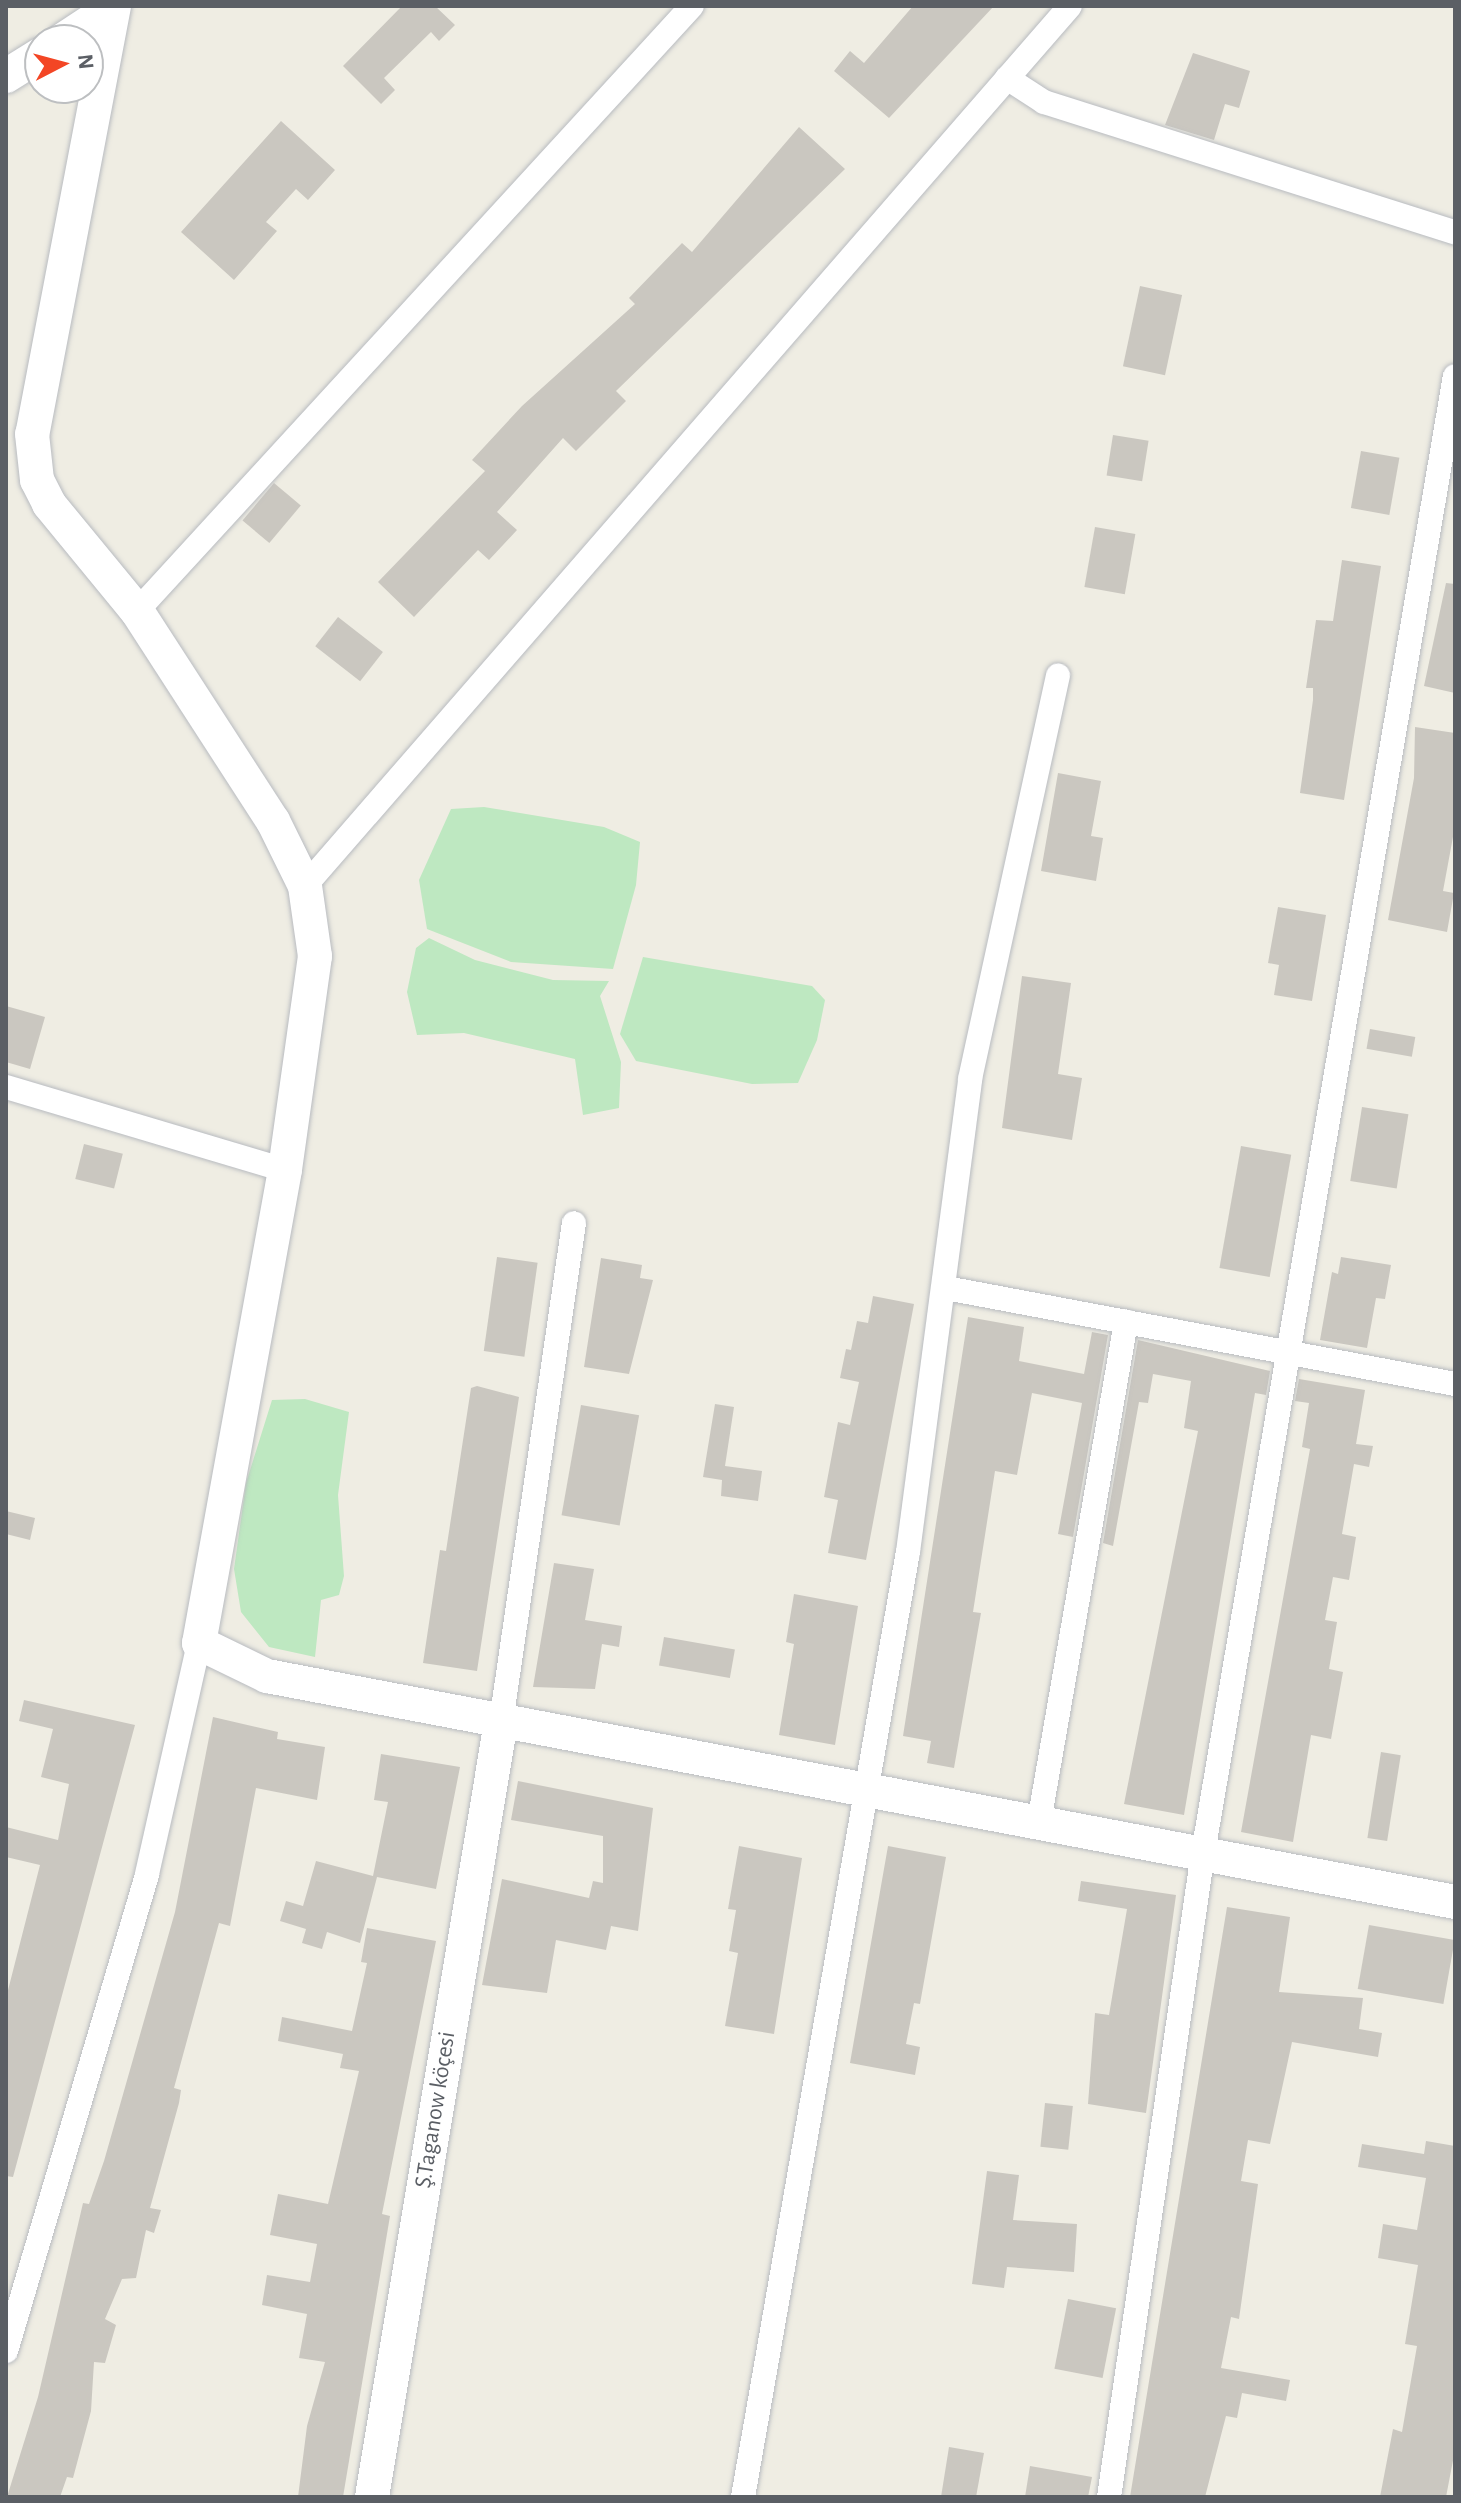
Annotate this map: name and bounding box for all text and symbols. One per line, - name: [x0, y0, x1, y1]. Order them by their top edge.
- north arrow: [24, 24, 104, 104]
- text: N: [74, 53, 98, 70]
- street label: Ş.Taganow köçesi: [409, 2030, 463, 2190]

